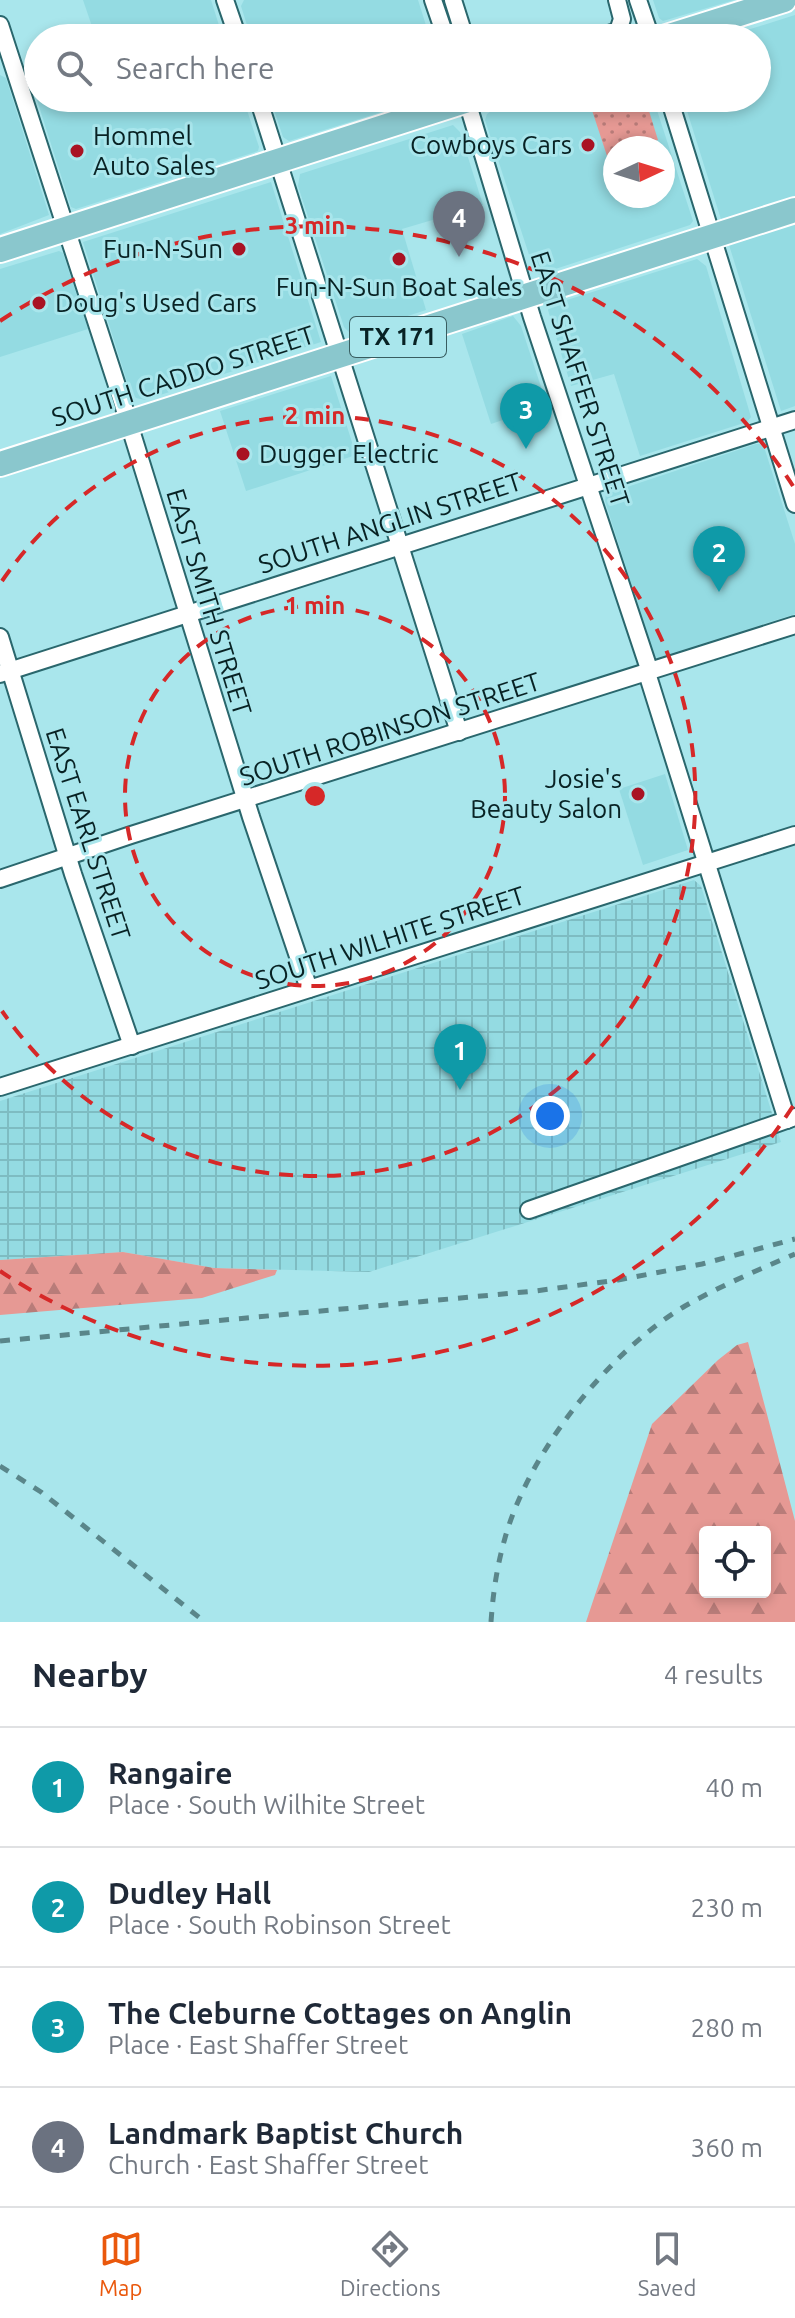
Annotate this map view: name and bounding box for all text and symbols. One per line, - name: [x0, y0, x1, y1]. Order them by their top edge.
- search box: [24, 24, 771, 112]
- icon: search: [52, 46, 96, 90]
- text: Search here: [116, 51, 275, 85]
- place label: Hommel Auto Sales: [93, 121, 216, 180]
- place label: Cowboys Cars: [410, 130, 572, 159]
- marker: Cowboys Cars: [579, 136, 597, 154]
- north arrow: [603, 136, 675, 208]
- marker: Hommel Auto Sales: [68, 142, 86, 160]
- pin: 4: [433, 191, 485, 257]
- text: 3 min: [285, 212, 345, 239]
- place label: Fun-N-Sun: [103, 234, 223, 263]
- marker: Fun-N-Sun: [230, 240, 248, 258]
- street label: EAST SHAFFER STREET: [525, 247, 636, 510]
- marker: Fun-N-Sun Boat Sales: [390, 250, 408, 268]
- place label: Fun-N-Sun Boat Sales: [276, 272, 522, 301]
- place label: Doug's Used Cars: [55, 288, 257, 317]
- marker: Doug's Used Cars: [30, 294, 48, 312]
- road number: TX 171: [350, 317, 446, 357]
- street label: SOUTH CADDO STREET: [48, 319, 318, 432]
- pin: 3: [500, 383, 552, 449]
- text: 2 min: [285, 402, 345, 429]
- place label: Dugger Electric: [259, 439, 439, 468]
- marker: Dugger Electric: [234, 445, 252, 463]
- street label: SOUTH ANGLIN STREET: [255, 466, 525, 579]
- street label: EAST SMITH STREET: [161, 485, 258, 719]
- pin: 2: [693, 526, 745, 592]
- text: 1 min: [285, 592, 345, 619]
- street label: SOUTH ROBINSON STREET: [236, 666, 544, 791]
- street label: EAST EARL STREET: [40, 724, 136, 944]
- place label: Josie's Beauty Salon: [470, 764, 622, 823]
- centre of rings: [301, 782, 329, 810]
- marker: Josie's Beauty Salon: [629, 785, 647, 803]
- street label: SOUTH WILHITE STREET: [251, 880, 528, 995]
- pin: 1: [434, 1024, 486, 1090]
- your location: [530, 1096, 570, 1136]
- map controls: [699, 1526, 771, 1598]
- button: locate: [699, 1526, 771, 1598]
- text: Nearby: [32, 1655, 147, 1693]
- text: 4 results: [664, 1660, 763, 1689]
- text: Rangaire: [108, 1756, 233, 1790]
- text: 1: [51, 1773, 65, 1802]
- text: 40 m: [705, 1773, 763, 1802]
- text: Place · South Wilhite Street: [108, 1790, 425, 1819]
- text: Dudley Hall: [108, 1876, 271, 1910]
- text: 2: [51, 1893, 65, 1922]
- text: 230 m: [691, 1893, 763, 1922]
- text: Place · South Robinson Street: [108, 1910, 451, 1939]
- text: The Cleburne Cottages on Anglin: [108, 1996, 572, 2030]
- text: 3: [51, 2013, 65, 2042]
- text: 280 m: [691, 2013, 763, 2042]
- text: Place · East Shaffer Street: [108, 2030, 408, 2059]
- text: Landmark Baptist Church: [108, 2116, 463, 2150]
- text: 4: [51, 2133, 65, 2162]
- text: 360 m: [691, 2133, 763, 2162]
- text: Church · East Shaffer Street: [108, 2150, 428, 2179]
- tab: Map: [99, 2227, 143, 2300]
- tab: Directions: [340, 2227, 440, 2300]
- tab: Saved: [638, 2227, 696, 2300]

